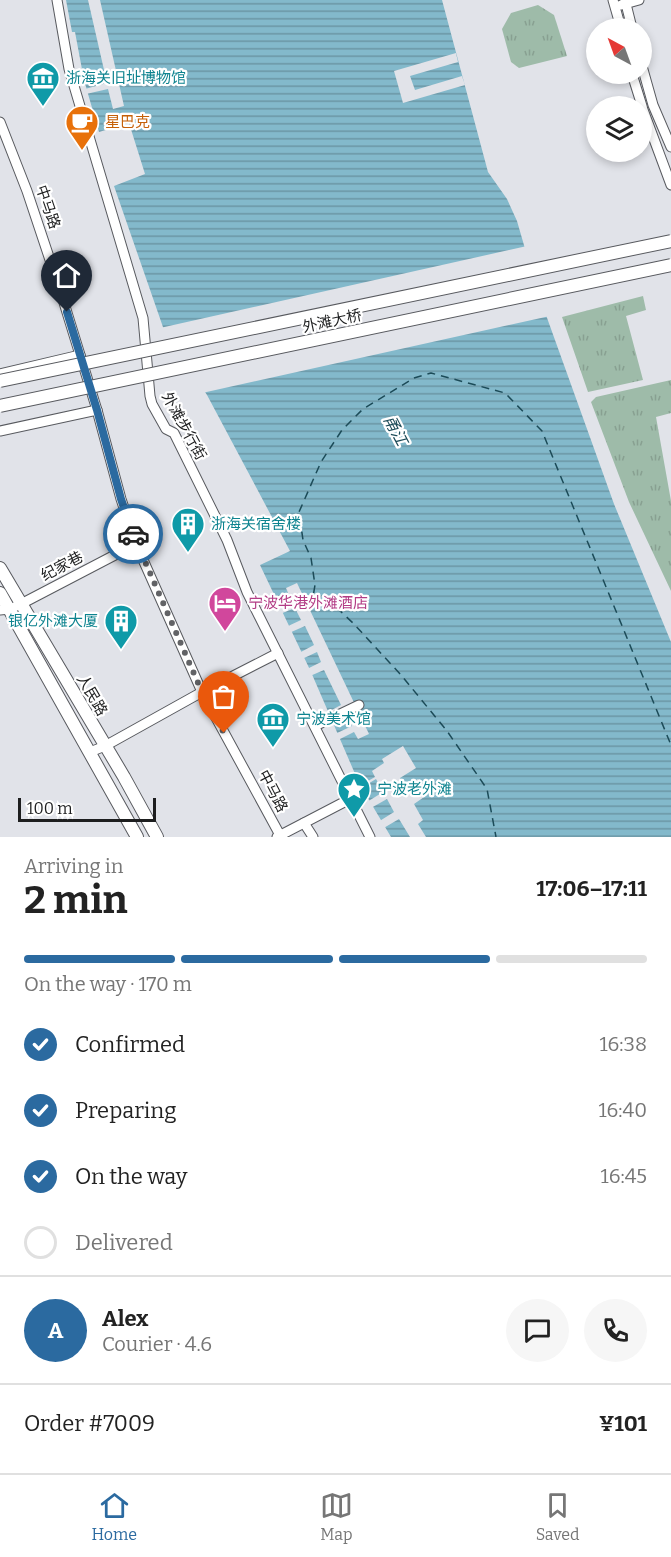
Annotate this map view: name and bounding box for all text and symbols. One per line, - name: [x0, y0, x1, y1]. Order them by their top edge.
- north arrow: [586, 18, 652, 84]
- map controls: [586, 18, 652, 162]
- museum icon: 浙海关旧址博物馆: [25, 60, 61, 107]
- place label: 浙海关旧址博物馆: [66, 69, 186, 87]
- button: layers: [586, 96, 652, 162]
- cafe icon: 星巴克: [64, 104, 100, 151]
- place label: 星巴克: [105, 113, 150, 131]
- street label: 中马路: [32, 183, 64, 231]
- pin: [41, 250, 92, 312]
- icon: home: [50, 259, 83, 292]
- street label: 外滩大桥: [301, 306, 363, 336]
- street label: 外滩步行街: [158, 389, 210, 463]
- water label: 甬江: [380, 412, 412, 451]
- courier: [103, 504, 163, 564]
- building icon: 浙海关宿舍楼: [170, 506, 206, 553]
- place label: 浙海关宿舍楼: [211, 515, 301, 533]
- icon: car: [117, 518, 150, 551]
- street label: 纪家巷: [38, 547, 86, 585]
- hotel icon: 宁波华港外滩酒店: [207, 585, 243, 632]
- place label: 宁波华港外滩酒店: [248, 594, 368, 612]
- building icon: 银亿外滩大厦: [103, 603, 139, 650]
- place label: 银亿外滩大厦: [8, 612, 98, 630]
- street label: 人民路: [73, 671, 111, 719]
- pin: [198, 671, 249, 733]
- icon: bag: [207, 680, 240, 713]
- museum icon: 宁波美术馆: [255, 701, 291, 748]
- place label: 宁波美术馆: [296, 710, 371, 728]
- street label: 中马路: [254, 767, 292, 815]
- place icon: 宁波老外滩: [336, 771, 372, 818]
- place label: 宁波老外滩: [377, 780, 452, 798]
- scale bar: [18, 795, 156, 822]
- text: 100 m: [27, 799, 72, 818]
- text: Arriving in: [24, 854, 123, 878]
- text: 17:06–17:11: [536, 875, 647, 902]
- text: 2 min: [24, 877, 128, 923]
- text: On the way · 170 m: [24, 972, 192, 996]
- icon: check: [24, 1028, 57, 1061]
- text: Confirmed: [75, 1031, 185, 1058]
- text: 16:38: [600, 1032, 647, 1056]
- icon: check: [24, 1094, 57, 1127]
- text: Preparing: [75, 1097, 177, 1124]
- text: 16:40: [598, 1098, 647, 1122]
- icon: check: [24, 1160, 57, 1193]
- text: On the way: [75, 1163, 187, 1190]
- text: 16:45: [601, 1164, 647, 1188]
- text: Delivered: [75, 1229, 173, 1256]
- button: chat: [506, 1299, 569, 1362]
- button: phone: [584, 1299, 647, 1362]
- text: Alex: [102, 1305, 148, 1332]
- text: A: [48, 1317, 63, 1344]
- text: Courier · 4.6: [102, 1332, 212, 1356]
- text: Order #7009: [24, 1410, 155, 1437]
- text: ¥101: [599, 1410, 647, 1437]
- tab: Home: [91, 1489, 137, 1544]
- tab: Map: [320, 1489, 353, 1544]
- tab: Saved: [536, 1489, 580, 1544]

